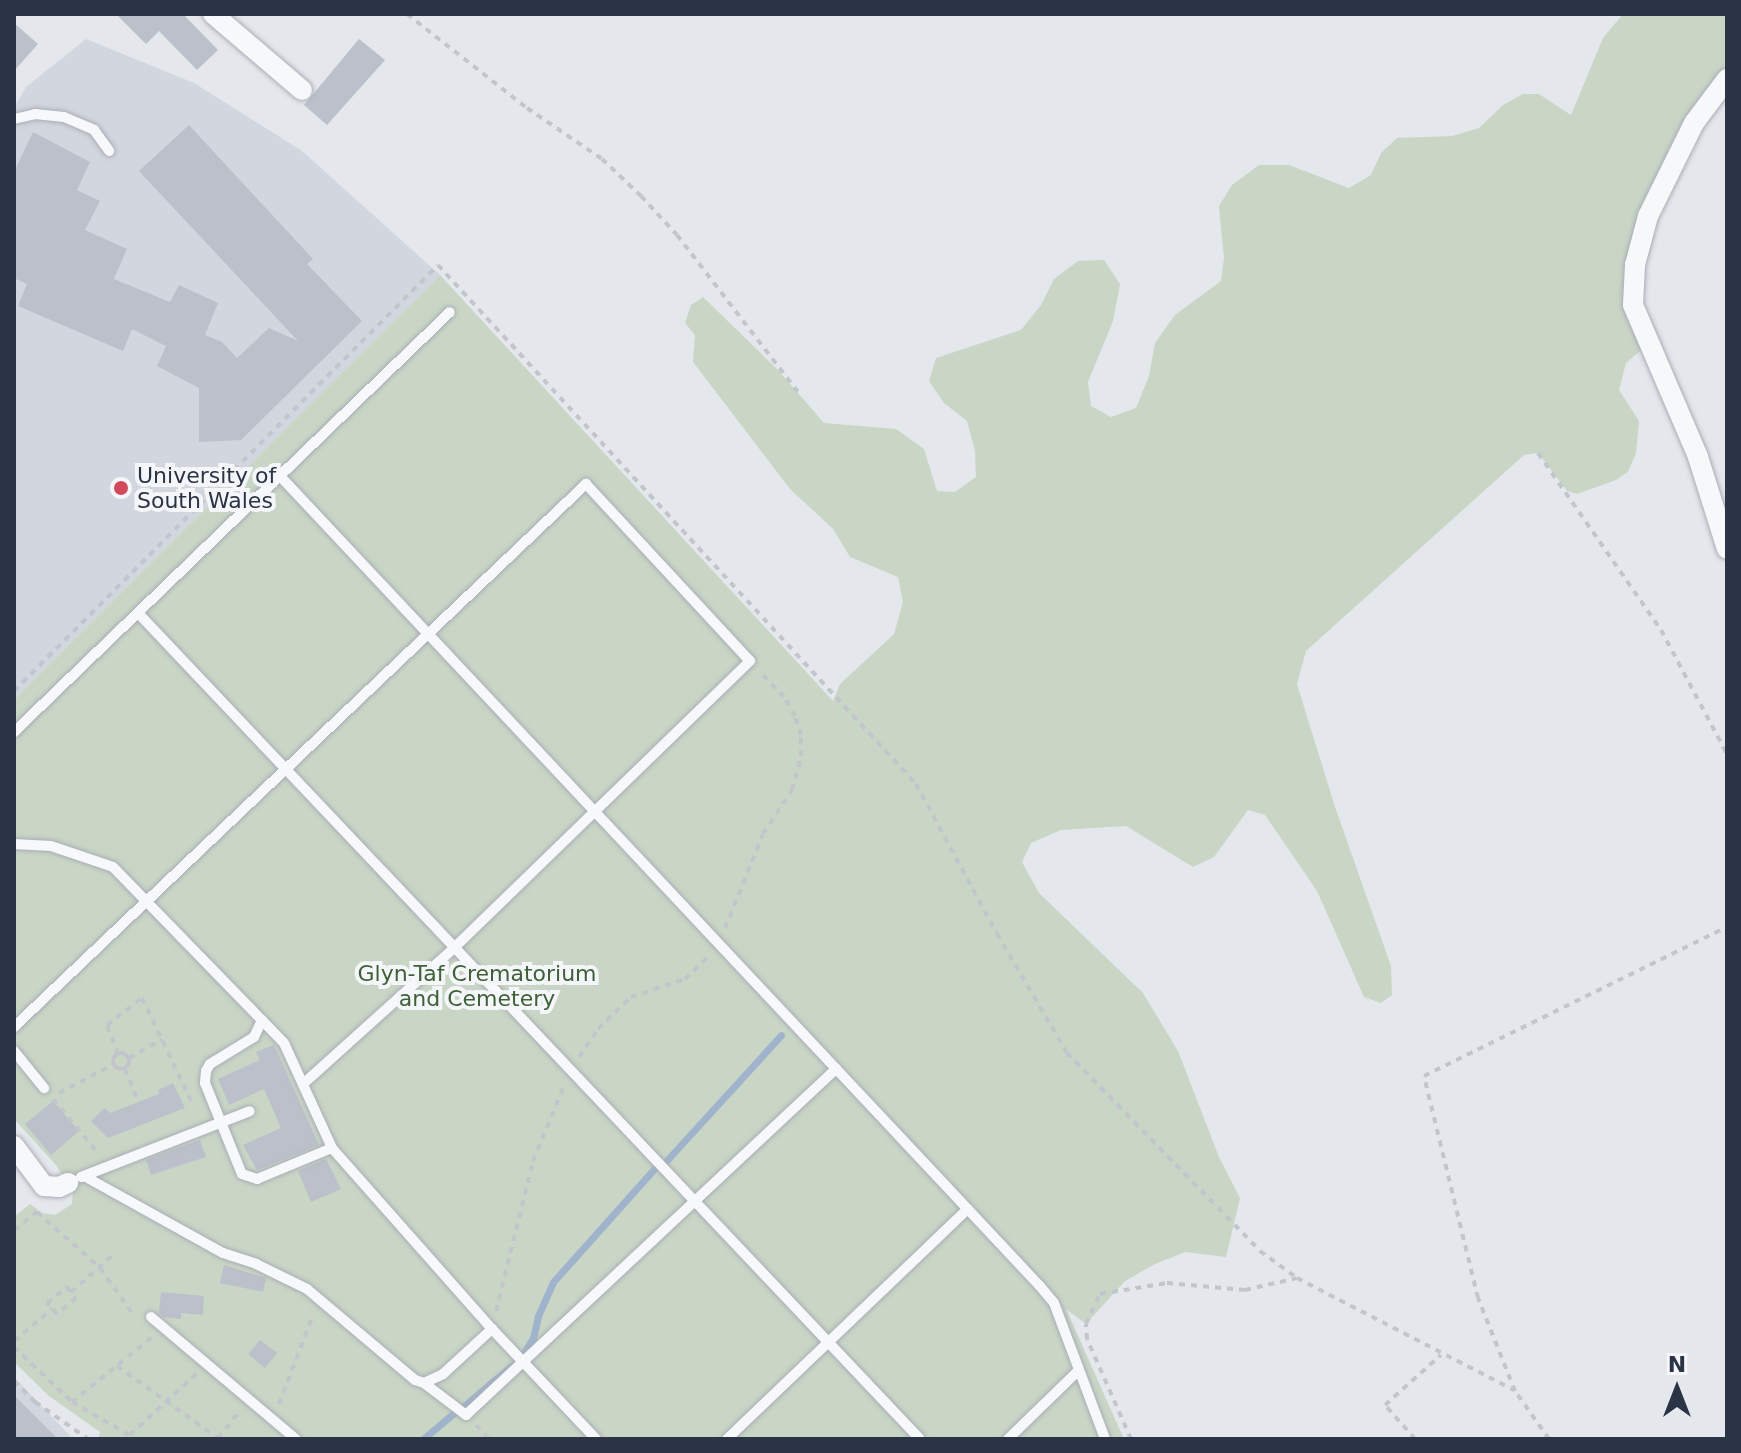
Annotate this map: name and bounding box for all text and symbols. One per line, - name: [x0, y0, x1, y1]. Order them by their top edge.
- place label: University of South Wales: [137, 462, 276, 514]
- marker: University of South Wales: [112, 479, 130, 497]
- park label: Glyn-Taf Crematorium and Cemetery: [357, 960, 597, 1012]
- north arrow: [1637, 1349, 1717, 1429]
- text: N: [1668, 1352, 1686, 1377]

